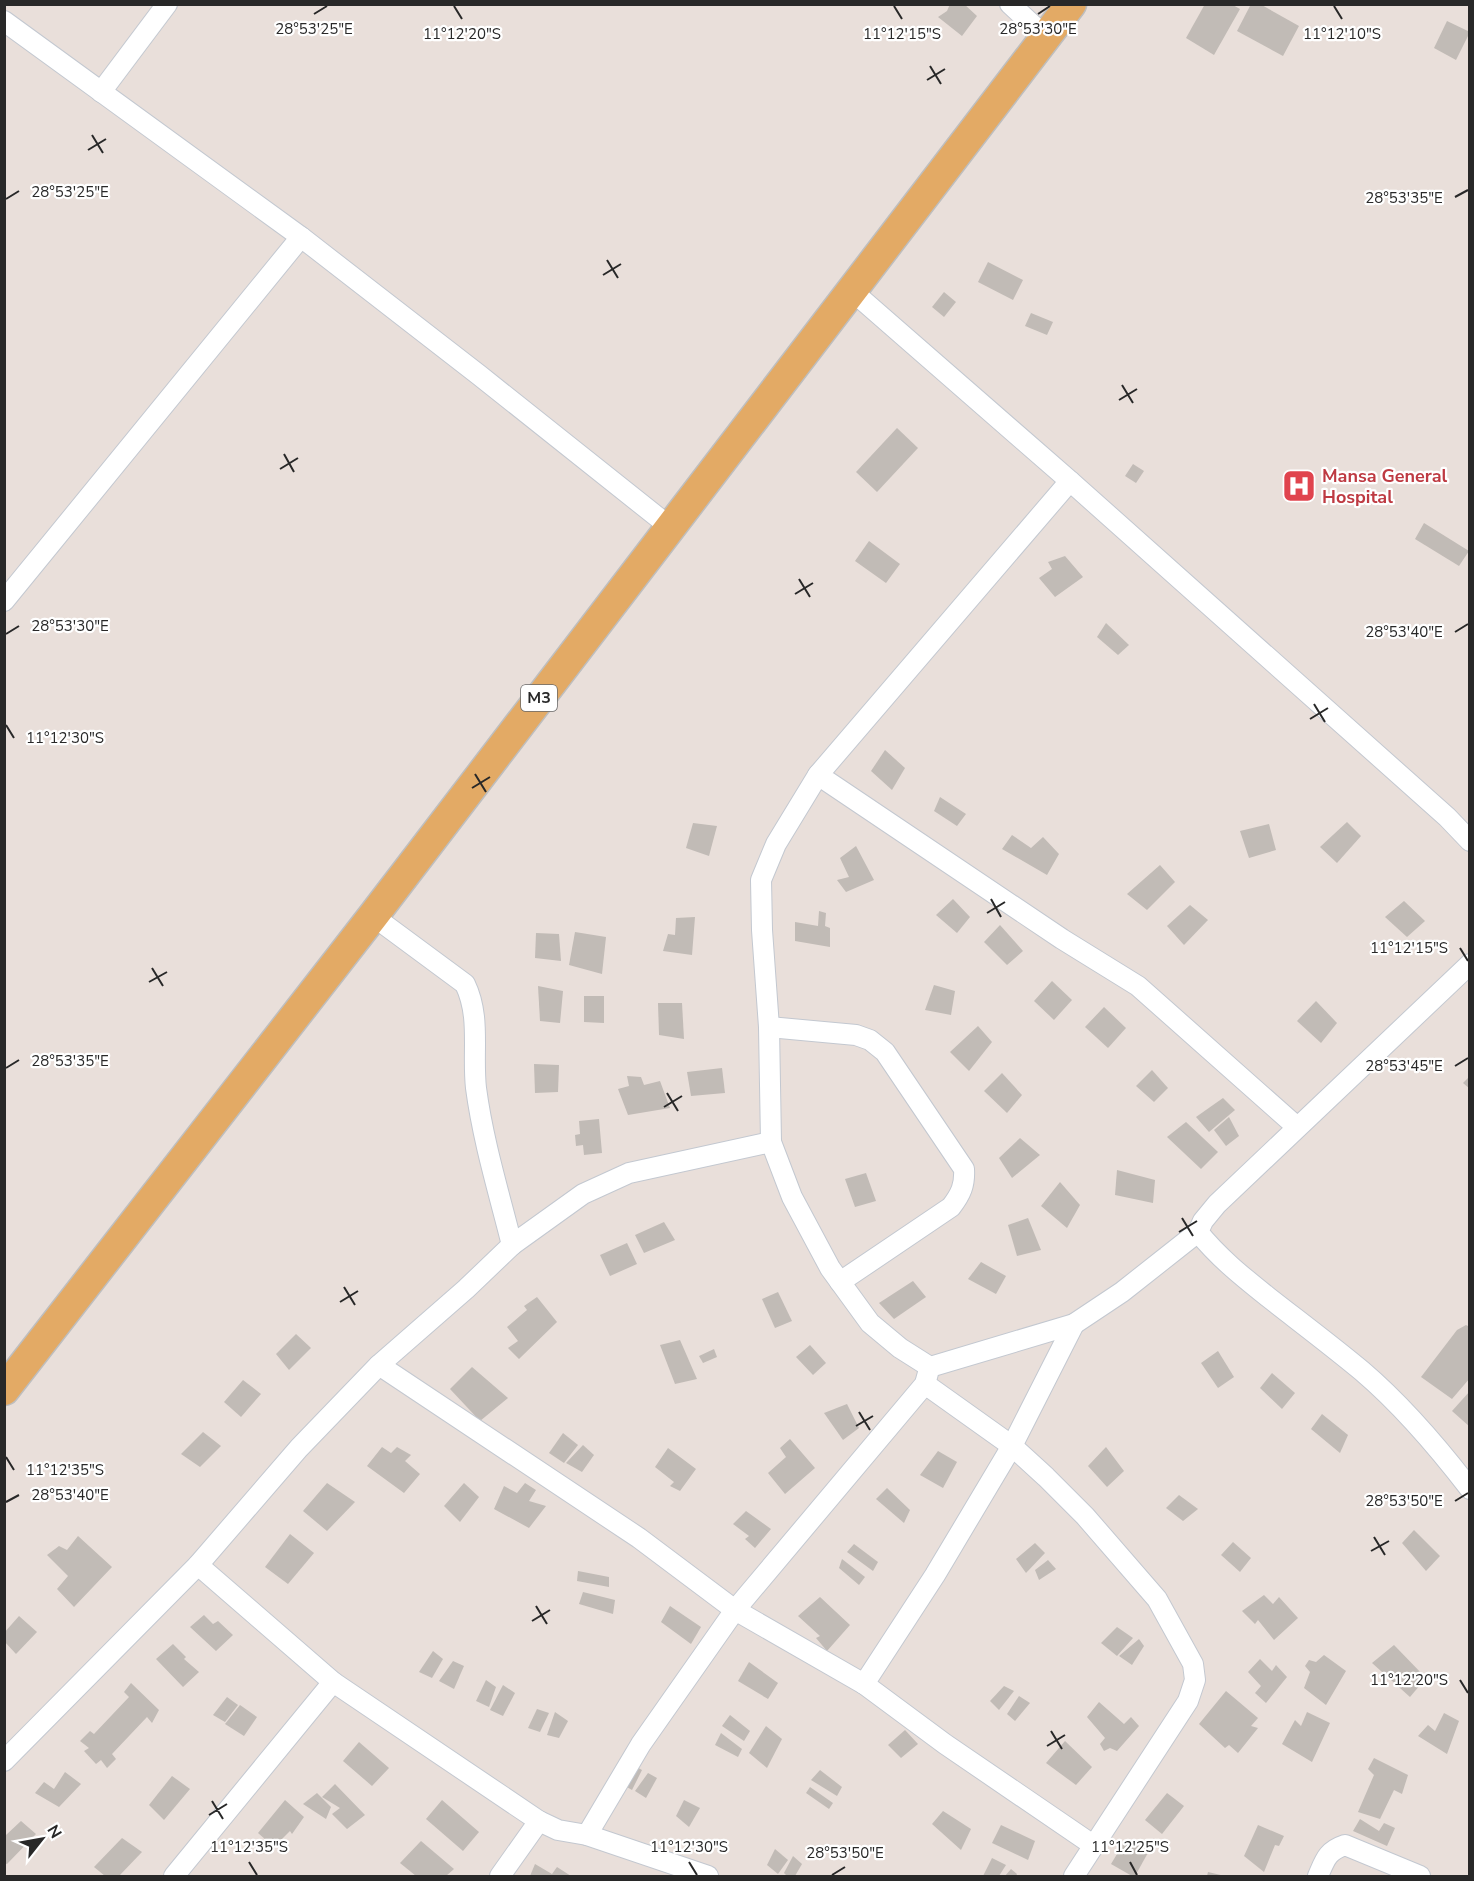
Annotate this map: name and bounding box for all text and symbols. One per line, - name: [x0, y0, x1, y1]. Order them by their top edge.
- text: 28°53'25"E: [275, 19, 353, 39]
- text: 28°53'30"E: [999, 19, 1077, 39]
- text: 11°12'20"S: [423, 24, 501, 44]
- text: 11°12'15"S: [863, 24, 941, 44]
- text: 11°12'10"S: [1303, 24, 1381, 44]
- text: 28°53'25"E: [31, 182, 109, 202]
- text: 28°53'35"E: [1365, 188, 1443, 208]
- place label: Mansa General Hospital: [1322, 464, 1448, 509]
- hospital icon: Mansa General Hospital: [1281, 468, 1317, 504]
- text: 28°53'30"E: [31, 616, 109, 636]
- text: 28°53'40"E: [1365, 622, 1443, 642]
- road number: M3: [521, 685, 557, 711]
- text: 11°12'30"S: [26, 728, 104, 748]
- text: 11°12'15"S: [1370, 938, 1448, 958]
- text: 28°53'35"E: [31, 1051, 109, 1071]
- text: 28°53'45"E: [1365, 1056, 1443, 1076]
- text: 11°12'35"S: [26, 1460, 104, 1480]
- text: 28°53'40"E: [31, 1485, 109, 1505]
- text: 28°53'50"E: [1365, 1491, 1443, 1511]
- text: 11°12'20"S: [1370, 1670, 1448, 1690]
- north arrow: [12, 1809, 72, 1869]
- text: N: [41, 1821, 67, 1843]
- text: 11°12'35"S: [210, 1837, 288, 1857]
- text: 11°12'30"S: [650, 1837, 728, 1857]
- text: 11°12'25"S: [1091, 1837, 1169, 1857]
- text: 28°53'50"E: [806, 1843, 884, 1863]

